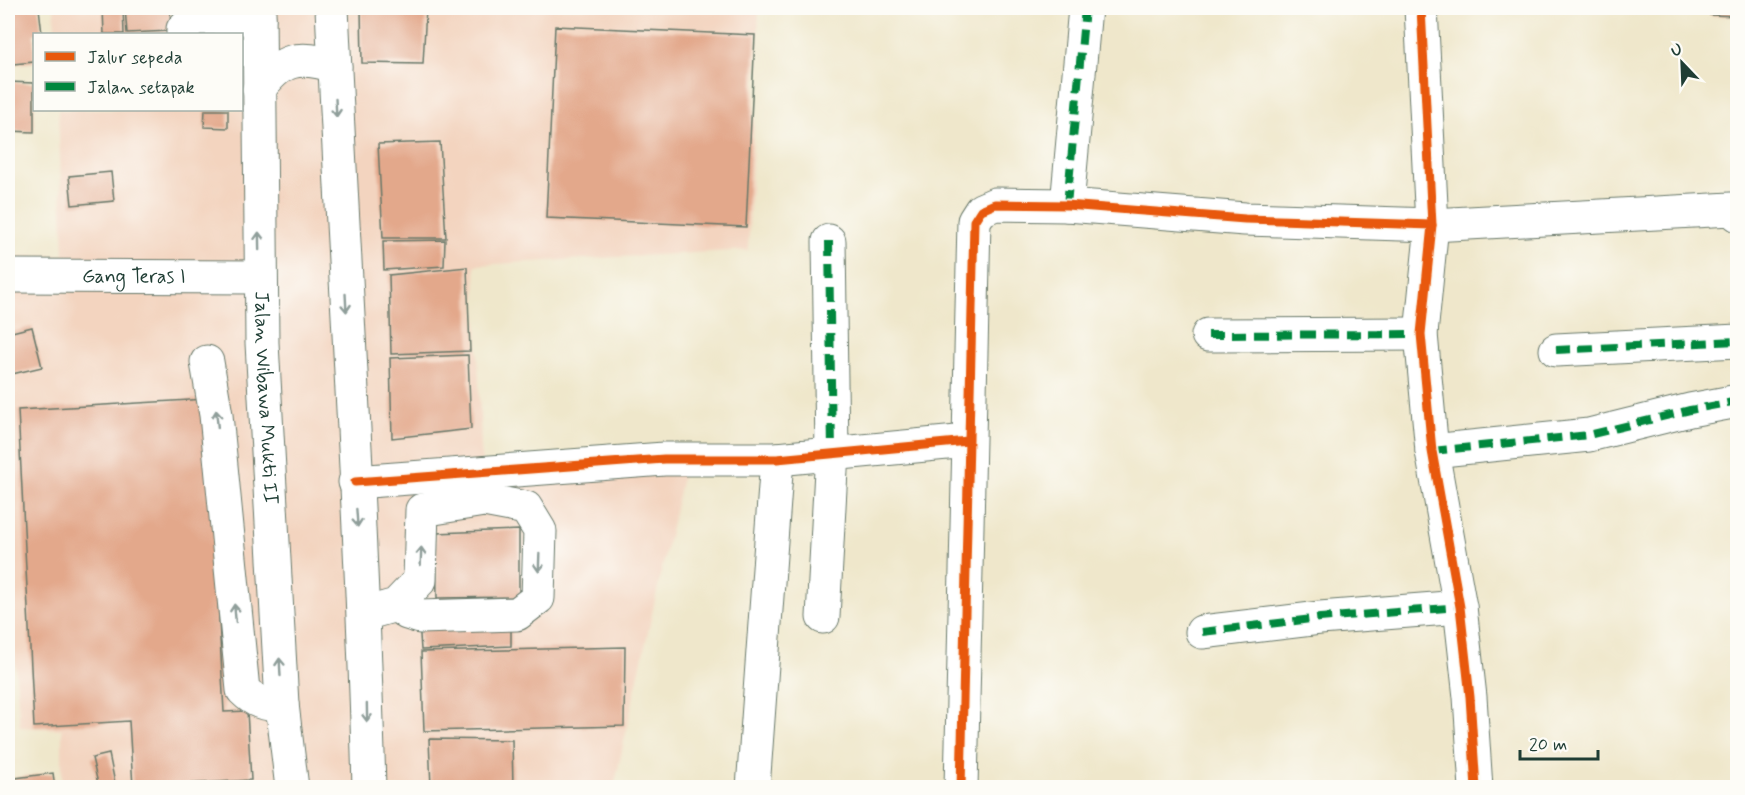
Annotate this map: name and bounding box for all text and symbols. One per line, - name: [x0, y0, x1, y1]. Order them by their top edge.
- legend: [33, 33, 243, 111]
- north arrow: [1652, 33, 1712, 93]
- text: U: [1668, 39, 1686, 62]
- text: Jalur sepeda: [87, 46, 183, 70]
- text: Jalan setapak: [87, 76, 195, 100]
- one-way arrow: [331, 97, 342, 117]
- one-way arrow: [254, 232, 265, 252]
- street label: Gang Teras I: [82, 263, 186, 291]
- street label: Jalan Wibawa Mukti II: [248, 291, 284, 506]
- one-way arrow: [340, 292, 351, 312]
- one-way arrow: [211, 410, 222, 429]
- one-way arrow: [352, 508, 363, 528]
- one-way arrow: [415, 546, 426, 566]
- one-way arrow: [533, 552, 545, 572]
- one-way arrow: [229, 604, 240, 624]
- one-way arrow: [274, 657, 285, 677]
- one-way arrow: [361, 703, 373, 723]
- scale bar: [1520, 723, 1598, 761]
- text: 20 m: [1529, 733, 1567, 757]

